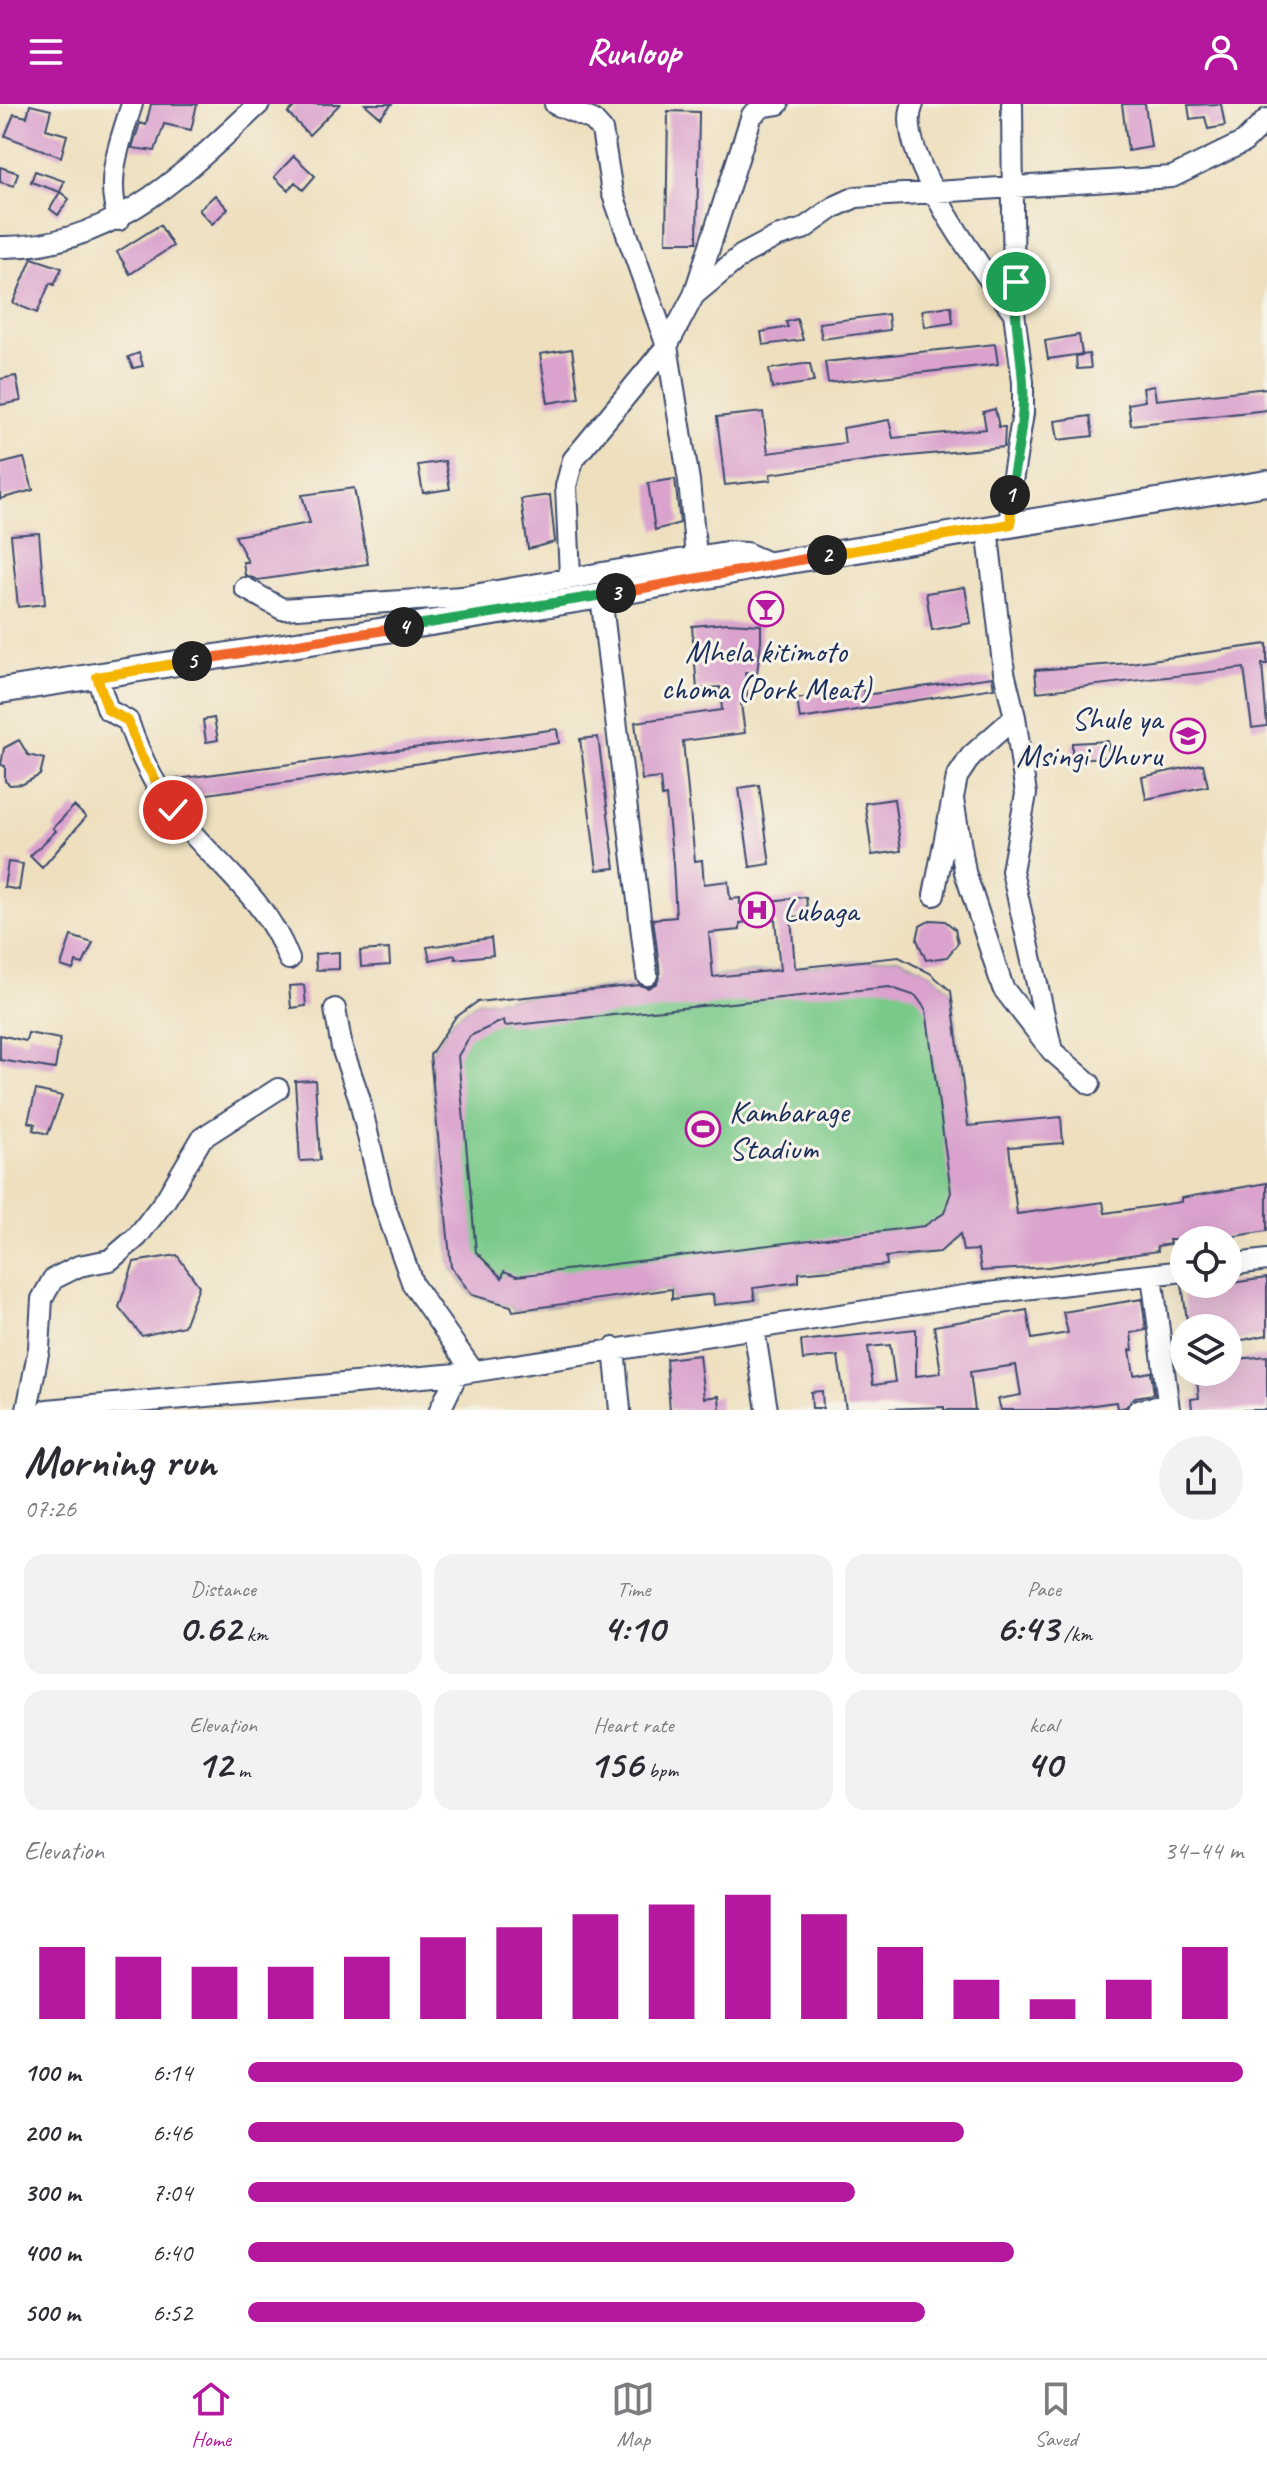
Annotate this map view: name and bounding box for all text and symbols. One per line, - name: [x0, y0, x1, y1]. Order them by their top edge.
- text: Runloop: [586, 29, 681, 75]
- icon: menu: [24, 30, 68, 74]
- icon: person: [1199, 30, 1243, 74]
- pin: [982, 248, 1050, 316]
- icon: arrive: [994, 260, 1038, 304]
- pin: 1: [990, 475, 1030, 515]
- text: 1: [1005, 481, 1015, 509]
- pin: 2: [807, 535, 847, 575]
- text: 2: [822, 541, 832, 569]
- pin: 3: [596, 573, 636, 613]
- text: 3: [611, 579, 621, 607]
- bar icon: Mhela kitimoto choma (Pork Meat): [747, 590, 785, 628]
- pin: 4: [384, 607, 424, 647]
- text: 4: [399, 613, 409, 641]
- place label: Mhela kitimoto choma (Pork Meat): [661, 631, 872, 709]
- pin: 5: [172, 641, 212, 681]
- text: 5: [187, 647, 197, 675]
- place label: Shule ya Msingi Uhuru: [1016, 698, 1165, 776]
- school or university icon: Shule ya Msingi Uhuru: [1169, 717, 1207, 755]
- pin: [139, 776, 207, 844]
- icon: check: [151, 788, 195, 832]
- place label: Lubaga: [783, 890, 861, 931]
- hospital icon: Lubaga: [738, 891, 776, 929]
- place label: Kambarage Stadium: [729, 1091, 851, 1169]
- sports icon: Kambarage Stadium: [684, 1110, 722, 1148]
- map controls: [1170, 1226, 1242, 1386]
- button: locate: [1170, 1226, 1242, 1298]
- button: layers: [1170, 1314, 1242, 1386]
- text: Morning run: [24, 1434, 216, 1489]
- button: share: [1159, 1436, 1243, 1520]
- text: 07:26: [24, 1492, 76, 1525]
- text: Distance: [190, 1575, 256, 1603]
- text: Time: [617, 1575, 650, 1603]
- text: Pace: [1027, 1575, 1061, 1603]
- text: 0.62: [178, 1603, 241, 1653]
- text: 4:10: [603, 1603, 664, 1653]
- text: 6:43: [995, 1603, 1058, 1653]
- text: km: [241, 1620, 268, 1648]
- text: /km: [1058, 1620, 1092, 1648]
- text: Elevation: [189, 1711, 257, 1739]
- text: Heart rate: [593, 1711, 674, 1739]
- text: kcal: [1029, 1711, 1058, 1739]
- text: 12: [196, 1739, 232, 1789]
- text: 156: [589, 1739, 643, 1789]
- text: 40: [1026, 1739, 1062, 1789]
- text: m: [232, 1756, 250, 1784]
- text: bpm: [643, 1756, 678, 1784]
- text: Elevation: [24, 1834, 104, 1867]
- text: 34–44 m: [1164, 1834, 1243, 1867]
- text: 100 m: [24, 2056, 80, 2089]
- text: 6:14: [152, 2056, 192, 2089]
- text: 200 m: [24, 2116, 80, 2149]
- text: 6:46: [152, 2116, 192, 2149]
- text: 300 m: [24, 2176, 80, 2209]
- text: 7:04: [152, 2176, 192, 2209]
- text: 400 m: [24, 2236, 80, 2269]
- text: 6:40: [152, 2236, 192, 2269]
- text: 500 m: [24, 2296, 80, 2329]
- text: 6:52: [152, 2296, 192, 2329]
- tab: Home: [189, 2377, 233, 2453]
- tab: Map: [611, 2377, 655, 2453]
- tab: Saved: [1034, 2377, 1078, 2453]

